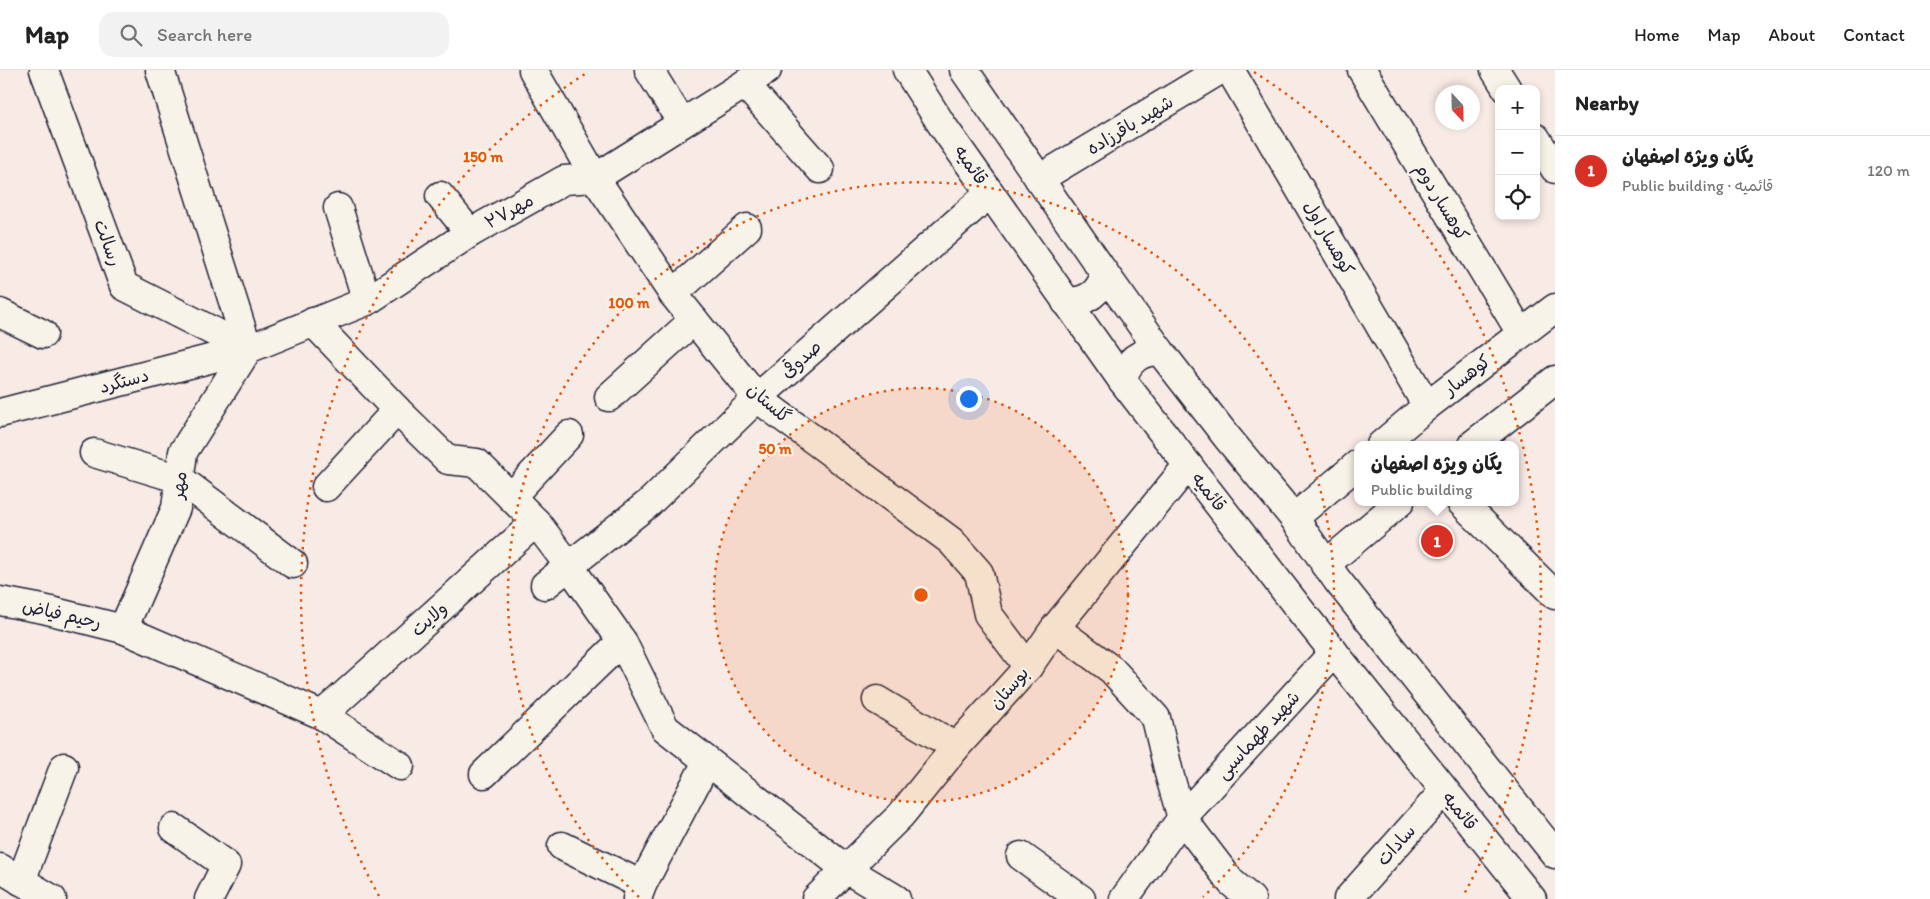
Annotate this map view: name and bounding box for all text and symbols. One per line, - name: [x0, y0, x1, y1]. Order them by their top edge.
- search box: [99, 12, 449, 57]
- text: Map: [25, 20, 69, 49]
- icon: search: [117, 21, 145, 49]
- text: Search here: [157, 23, 252, 46]
- text: Home: [1634, 24, 1680, 46]
- text: Map: [1708, 24, 1741, 46]
- text: About: [1769, 24, 1815, 46]
- text: Contact: [1843, 24, 1905, 46]
- north arrow: [1435, 85, 1480, 130]
- map controls: [1495, 85, 1540, 220]
- button: +: [1495, 85, 1540, 130]
- text: Nearby: [1575, 90, 1639, 115]
- street label: شهید باقرزاده: [1083, 91, 1177, 159]
- button: −: [1495, 130, 1540, 175]
- street label: قائمیه: [950, 141, 992, 189]
- text: یگان ویژه اصفهان: [1622, 145, 1753, 168]
- text: 150 m: [463, 148, 503, 166]
- street label: کوهسار دوم: [1408, 159, 1474, 247]
- text: 1: [1587, 161, 1595, 180]
- text: 120 m: [1867, 161, 1910, 180]
- button: locate: [1495, 175, 1540, 220]
- text: Public building · قائمیه: [1622, 176, 1773, 195]
- street label: مهر۲۷: [481, 189, 537, 233]
- street label: کوهسار اول: [1299, 197, 1359, 279]
- street label: رسالت: [89, 217, 127, 269]
- text: 100 m: [608, 294, 650, 312]
- street label: صدوقی: [775, 335, 826, 383]
- street label: کوهسار: [1437, 350, 1495, 401]
- street label: دستگرد: [97, 364, 151, 398]
- street label: گلستان: [743, 378, 795, 428]
- your location: [956, 386, 982, 412]
- text: 50 m: [758, 440, 792, 458]
- popup: [1354, 441, 1519, 506]
- text: یگان ویژه اصفهان: [1371, 452, 1502, 475]
- street label: قائمیه: [1187, 468, 1231, 516]
- street label: مهر: [166, 470, 192, 502]
- text: Public building: [1371, 480, 1473, 499]
- pin: 1: [1421, 522, 1453, 560]
- centre of rings: [912, 586, 930, 604]
- street label: رحیم فیاض: [20, 594, 104, 637]
- street label: ولایت: [406, 597, 452, 641]
- street label: بوستان: [985, 662, 1033, 714]
- street label: شهید طهماسبی: [1212, 686, 1304, 784]
- street label: قائمیه: [1438, 787, 1482, 835]
- street label: سادات: [1372, 820, 1420, 870]

